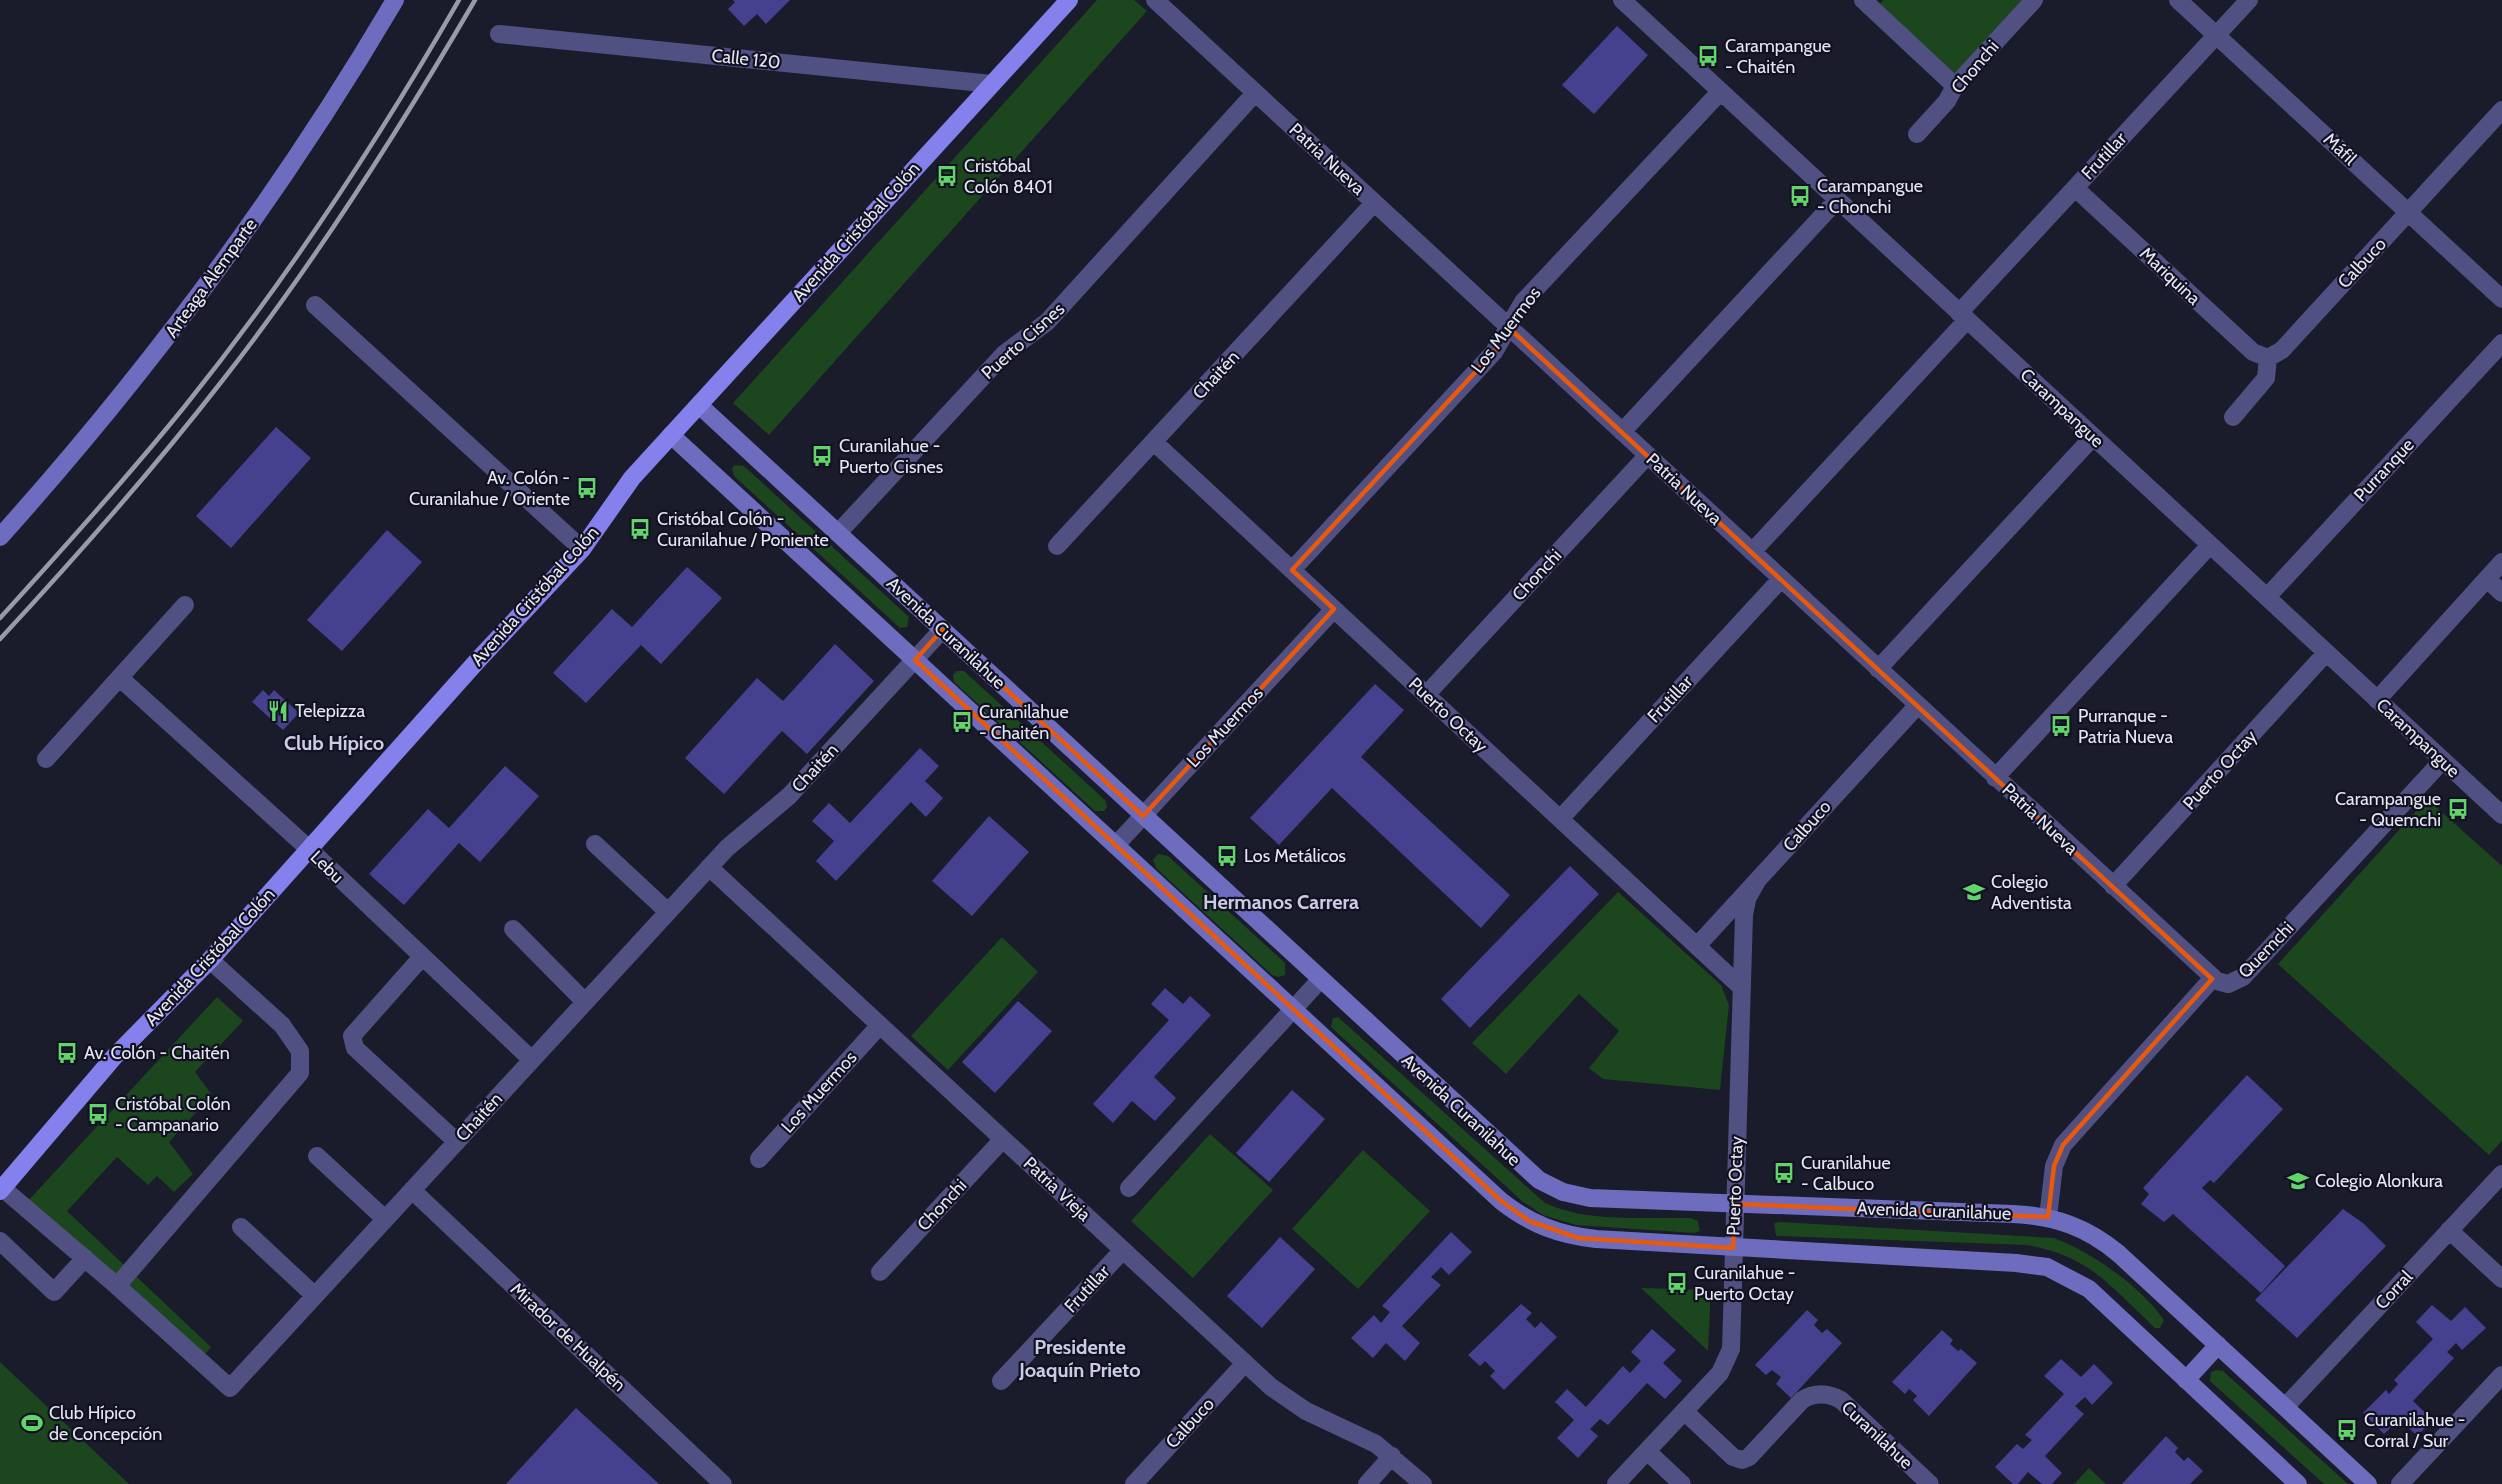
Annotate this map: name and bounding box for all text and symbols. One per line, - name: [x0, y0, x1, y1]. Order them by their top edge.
- place label: Carampangue - Chaitén: [1725, 35, 1831, 78]
- street label: Chonchi: [1946, 36, 2004, 98]
- street label: Calle 120: [710, 44, 782, 74]
- bus stop icon: Carampangue - Chaitén: [1696, 44, 1720, 68]
- street label: Patria Nueva: [1285, 118, 1370, 200]
- street label: Frutillar: [2077, 128, 2131, 184]
- street label: Máfil: [2319, 128, 2362, 170]
- place label: Cristóbal Colón 8401: [964, 155, 1053, 198]
- street label: Avenida Cristóbal Colón: [787, 158, 925, 306]
- bus stop icon: Cristóbal Colón 8401: [935, 164, 959, 188]
- place label: Carampangue - Chonchi: [1817, 175, 1923, 218]
- bus stop icon: Carampangue - Chonchi: [1788, 184, 1812, 208]
- street label: Arteaga Alemparte: [160, 214, 262, 342]
- street label: Calbuco: [2333, 233, 2391, 293]
- street label: Mariquina: [2135, 243, 2205, 310]
- street label: Los Muermos: [1466, 283, 1546, 377]
- street label: Puerto Cisnes: [977, 298, 1069, 384]
- street label: Chaitén: [1188, 346, 1244, 404]
- street label: Carampangue: [2016, 364, 2108, 452]
- street label: Purranque: [2349, 434, 2419, 506]
- place label: Curanilahue - Puerto Cisnes: [839, 435, 943, 478]
- bus stop icon: Curanilahue - Puerto Cisnes: [810, 444, 834, 468]
- street label: Patria Nueva: [1642, 448, 1727, 530]
- place label: Av. Colón - Curanilahue / Oriente: [409, 467, 570, 510]
- bus stop icon: Av. Colón - Curanilahue / Oriente: [575, 476, 599, 500]
- place label: Cristóbal Colón - Curanilahue / Poniente: [657, 508, 829, 551]
- bus stop icon: Cristóbal Colón - Curanilahue / Poniente: [628, 517, 652, 541]
- street label: Avenida Cristóbal Colón: [466, 522, 604, 670]
- street label: Chonchi: [1508, 545, 1566, 605]
- street label: Avenida Curanilahue: [882, 572, 1010, 694]
- street label: Frutillar: [1643, 671, 1697, 727]
- street label: Puerto Octay: [1404, 673, 1492, 757]
- street label: Los Muermos: [1182, 682, 1268, 772]
- street label: Carampangue: [2372, 694, 2464, 782]
- restaurant icon: Telepizza: [266, 699, 290, 723]
- place label: Telepizza: [295, 700, 366, 722]
- place label: Curanilahue - Chaitén: [979, 701, 1069, 744]
- place label: Purranque - Patria Nueva: [2078, 705, 2174, 748]
- bus stop icon: Curanilahue - Chaitén: [950, 710, 974, 734]
- bus stop icon: Purranque - Patria Nueva: [2049, 714, 2073, 738]
- street label: Puerto Octay: [2178, 726, 2262, 814]
- district label: Club Hípico: [284, 731, 384, 755]
- street label: Chaitén: [787, 739, 843, 797]
- street label: Patria Nueva: [1998, 778, 2083, 860]
- place label: Carampangue - Quemchi: [2335, 788, 2441, 831]
- street label: Calbuco: [1778, 796, 1836, 856]
- bus stop icon: Carampangue - Quemchi: [2446, 797, 2470, 821]
- bus stop icon: Los Metálicos: [1215, 844, 1239, 868]
- place label: Los Metálicos: [1244, 845, 1346, 867]
- street label: Lebu: [306, 846, 348, 888]
- place label: Colegio Adventista: [1991, 871, 2072, 914]
- school or university icon: Colegio Adventista: [1962, 880, 1986, 904]
- street label: Avenida Cristóbal Colón: [140, 883, 280, 1031]
- district label: Hermanos Carrera: [1203, 890, 1359, 914]
- street label: Quemchi: [2234, 917, 2298, 983]
- bus stop icon: Av. Colón - Chaitén: [55, 1041, 79, 1065]
- place label: Av. Colón - Chaitén: [84, 1042, 230, 1064]
- street label: Los Muermos: [777, 1047, 861, 1137]
- street label: Avenida Curanilahue: [1397, 1049, 1525, 1171]
- street label: Chaitén: [451, 1088, 507, 1146]
- place label: Cristóbal Colón - Campanario: [115, 1093, 231, 1136]
- bus stop icon: Cristóbal Colón - Campanario: [86, 1102, 110, 1126]
- street label: Puerto Octay: [1722, 1136, 1748, 1236]
- street label: Patria Vieja: [1019, 1152, 1095, 1226]
- place label: Curanilahue - Calbuco: [1801, 1152, 1891, 1195]
- bus stop icon: Curanilahue - Calbuco: [1772, 1161, 1796, 1185]
- school or university icon: Colegio Alonkura: [2286, 1169, 2310, 1193]
- place label: Colegio Alonkura: [2315, 1170, 2443, 1192]
- street label: Chonchi: [913, 1175, 971, 1235]
- street label: Avenida Curanilahue: [1856, 1197, 2012, 1225]
- street label: Frutillar: [1060, 1261, 1114, 1317]
- place label: Curanilahue - Puerto Octay: [1694, 1262, 1795, 1305]
- street label: Corral: [2371, 1266, 2418, 1314]
- bus stop icon: Curanilahue - Puerto Octay: [1665, 1271, 1689, 1295]
- street label: Mirador de Hualpén: [506, 1278, 630, 1396]
- district label: Presidente Joaquín Prieto: [1018, 1335, 1141, 1382]
- street label: Calbuco: [1161, 1393, 1219, 1453]
- street label: Curanilahue: [1837, 1396, 1917, 1474]
- place label: Club Hípico de Concepción: [49, 1402, 162, 1445]
- place label: Curanilahue - Corral / Sur: [2364, 1409, 2465, 1452]
- sports icon: Club Hípico de Concepción: [20, 1411, 44, 1435]
- bus stop icon: Curanilahue - Corral / Sur: [2335, 1418, 2359, 1442]

